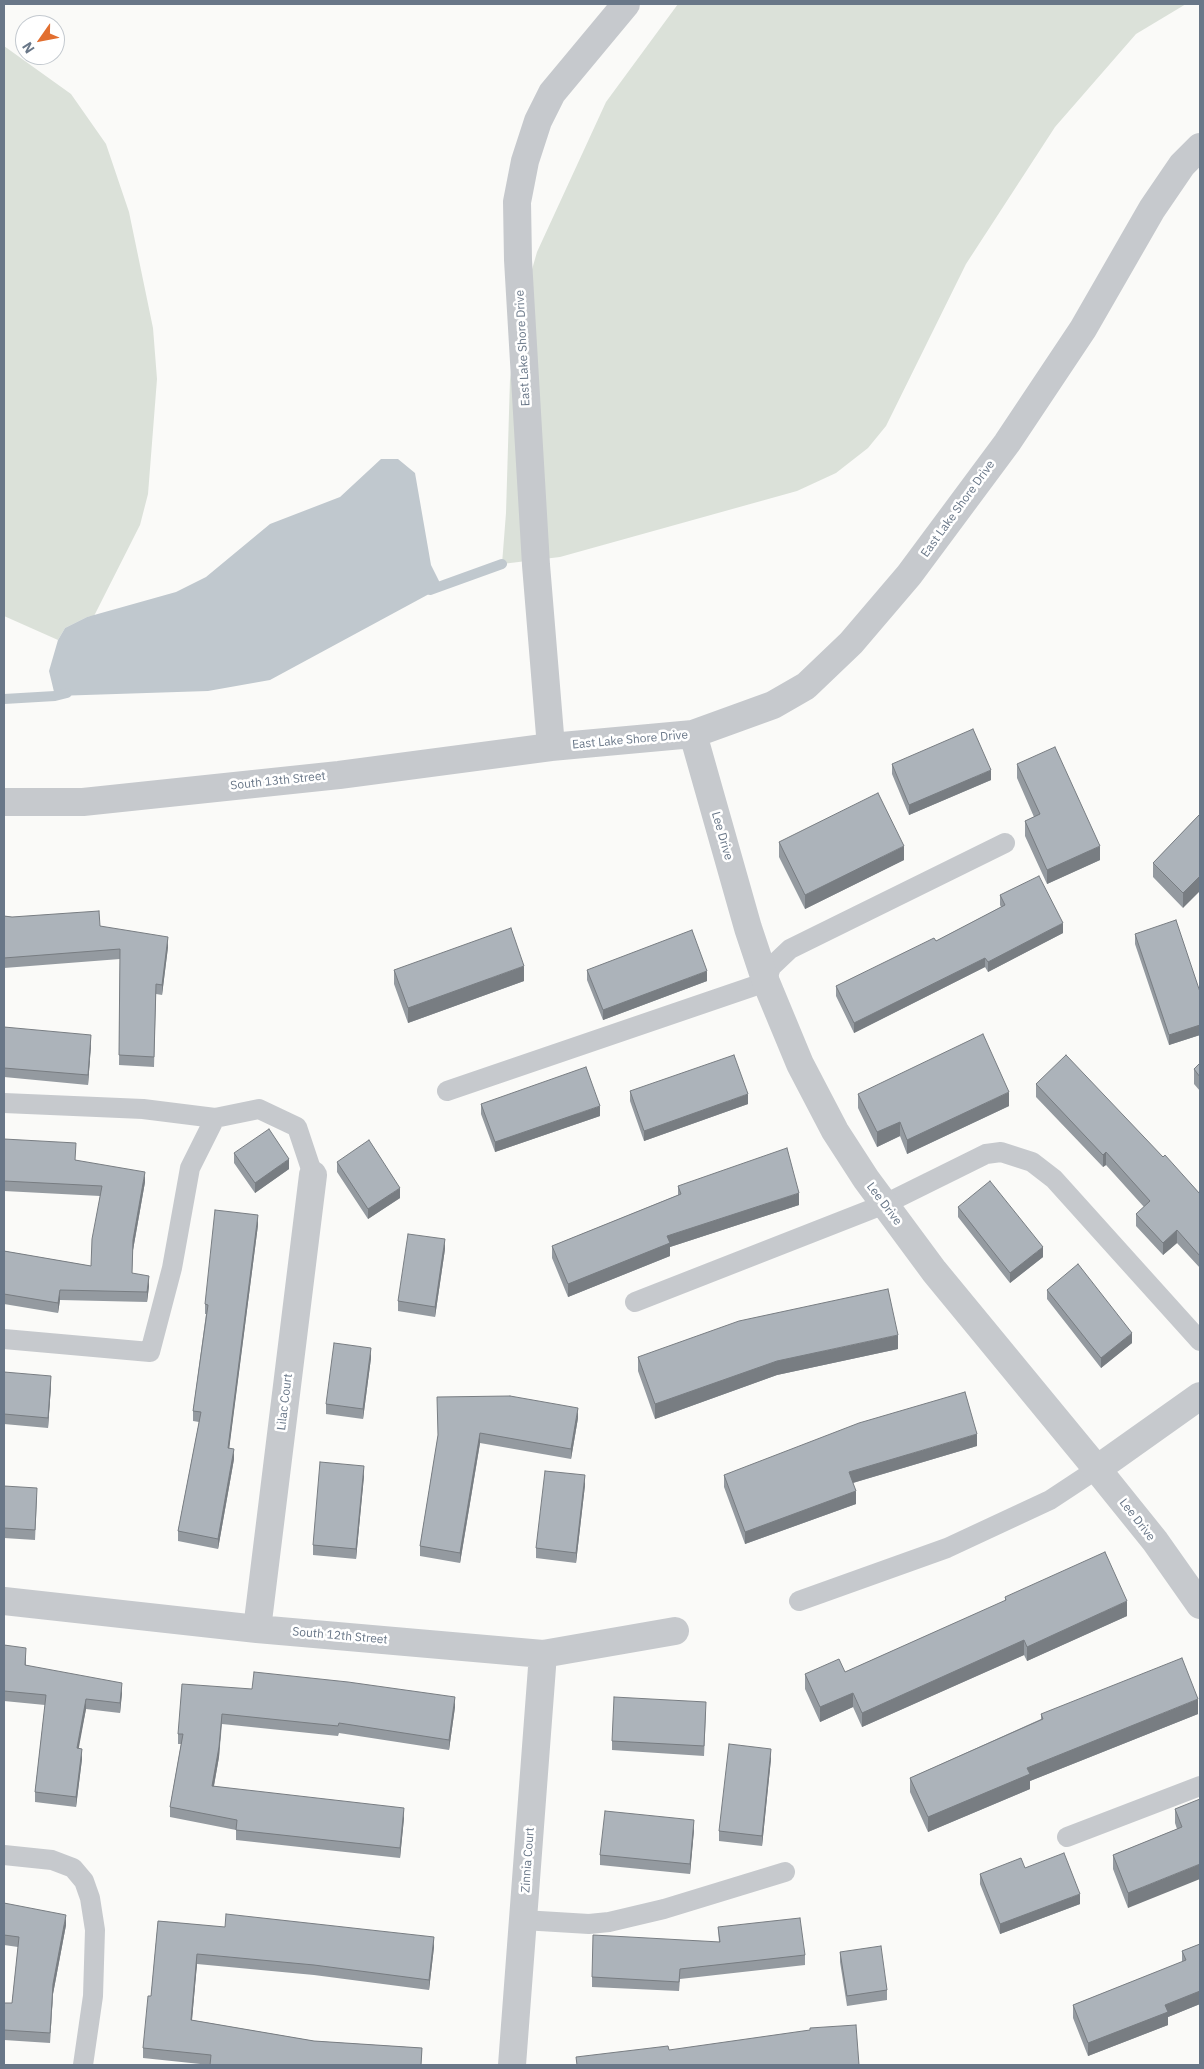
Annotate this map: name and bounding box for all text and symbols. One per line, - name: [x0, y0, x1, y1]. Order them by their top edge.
- north arrow: [15, 15, 65, 65]
- text: N: [18, 38, 39, 57]
- street label: East Lake Shore Drive: [513, 290, 533, 406]
- street label: East Lake Shore Drive: [918, 458, 998, 560]
- street label: East Lake Shore Drive: [571, 728, 689, 752]
- street label: South 13th Street: [230, 769, 326, 793]
- street label: Lee Drive: [708, 810, 736, 862]
- street label: Lee Drive: [863, 1180, 905, 1228]
- street label: Lilac Court: [274, 1373, 296, 1431]
- street label: Lee Drive: [1116, 1496, 1158, 1544]
- street label: South 12th Street: [292, 1625, 388, 1647]
- street label: Zinnia Court: [519, 1827, 537, 1893]

